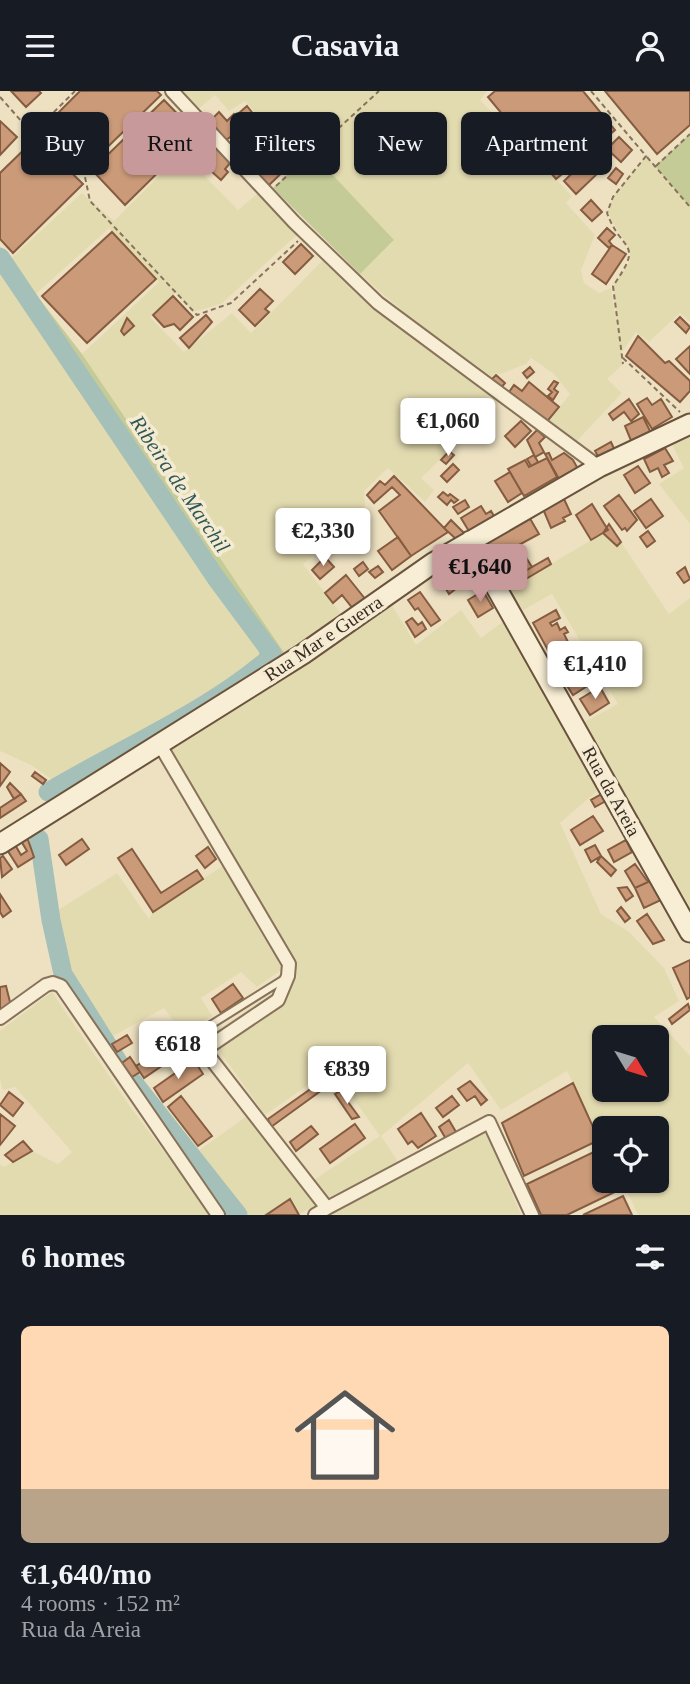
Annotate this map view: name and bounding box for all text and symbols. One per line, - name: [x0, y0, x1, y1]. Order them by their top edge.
- icon: menu: [21, 27, 59, 65]
- text: Casavia: [291, 27, 399, 63]
- icon: person: [631, 27, 669, 65]
- chip: Buy: [21, 112, 109, 175]
- chip: Rent: [123, 112, 216, 175]
- chip: Filters: [230, 112, 340, 175]
- chip: New: [354, 112, 447, 175]
- chip: Apartment: [461, 112, 612, 175]
- pin: €1,060: [391, 399, 505, 458]
- text: €1,060: [416, 408, 480, 433]
- water label: Ribeira de Marchil: [125, 410, 235, 557]
- pin: €2,330: [266, 509, 380, 568]
- text: €2,330: [291, 518, 355, 543]
- pin: €1,640: [423, 545, 537, 604]
- text: €1,640: [448, 554, 512, 579]
- street label: Rua Mar e Guerra: [260, 591, 387, 686]
- pin: €1,410: [538, 641, 652, 701]
- text: €1,410: [563, 651, 627, 676]
- street label: Rua da Areia: [578, 743, 645, 840]
- pin: €618: [137, 1021, 219, 1081]
- north arrow: [592, 1025, 668, 1103]
- map controls: [592, 1025, 669, 1193]
- text: €618: [155, 1031, 201, 1056]
- pin: €839: [306, 1047, 388, 1106]
- text: €839: [324, 1056, 370, 1081]
- button: locate: [592, 1116, 669, 1193]
- icon: filters: [631, 1238, 669, 1276]
- text: 6 homes: [21, 1240, 125, 1273]
- icon: home: [282, 1372, 408, 1498]
- text: €1,640/mo: [21, 1557, 152, 1590]
- text: 4 rooms · 152 m²: [21, 1591, 180, 1616]
- text: Rua da Areia: [21, 1617, 141, 1642]

